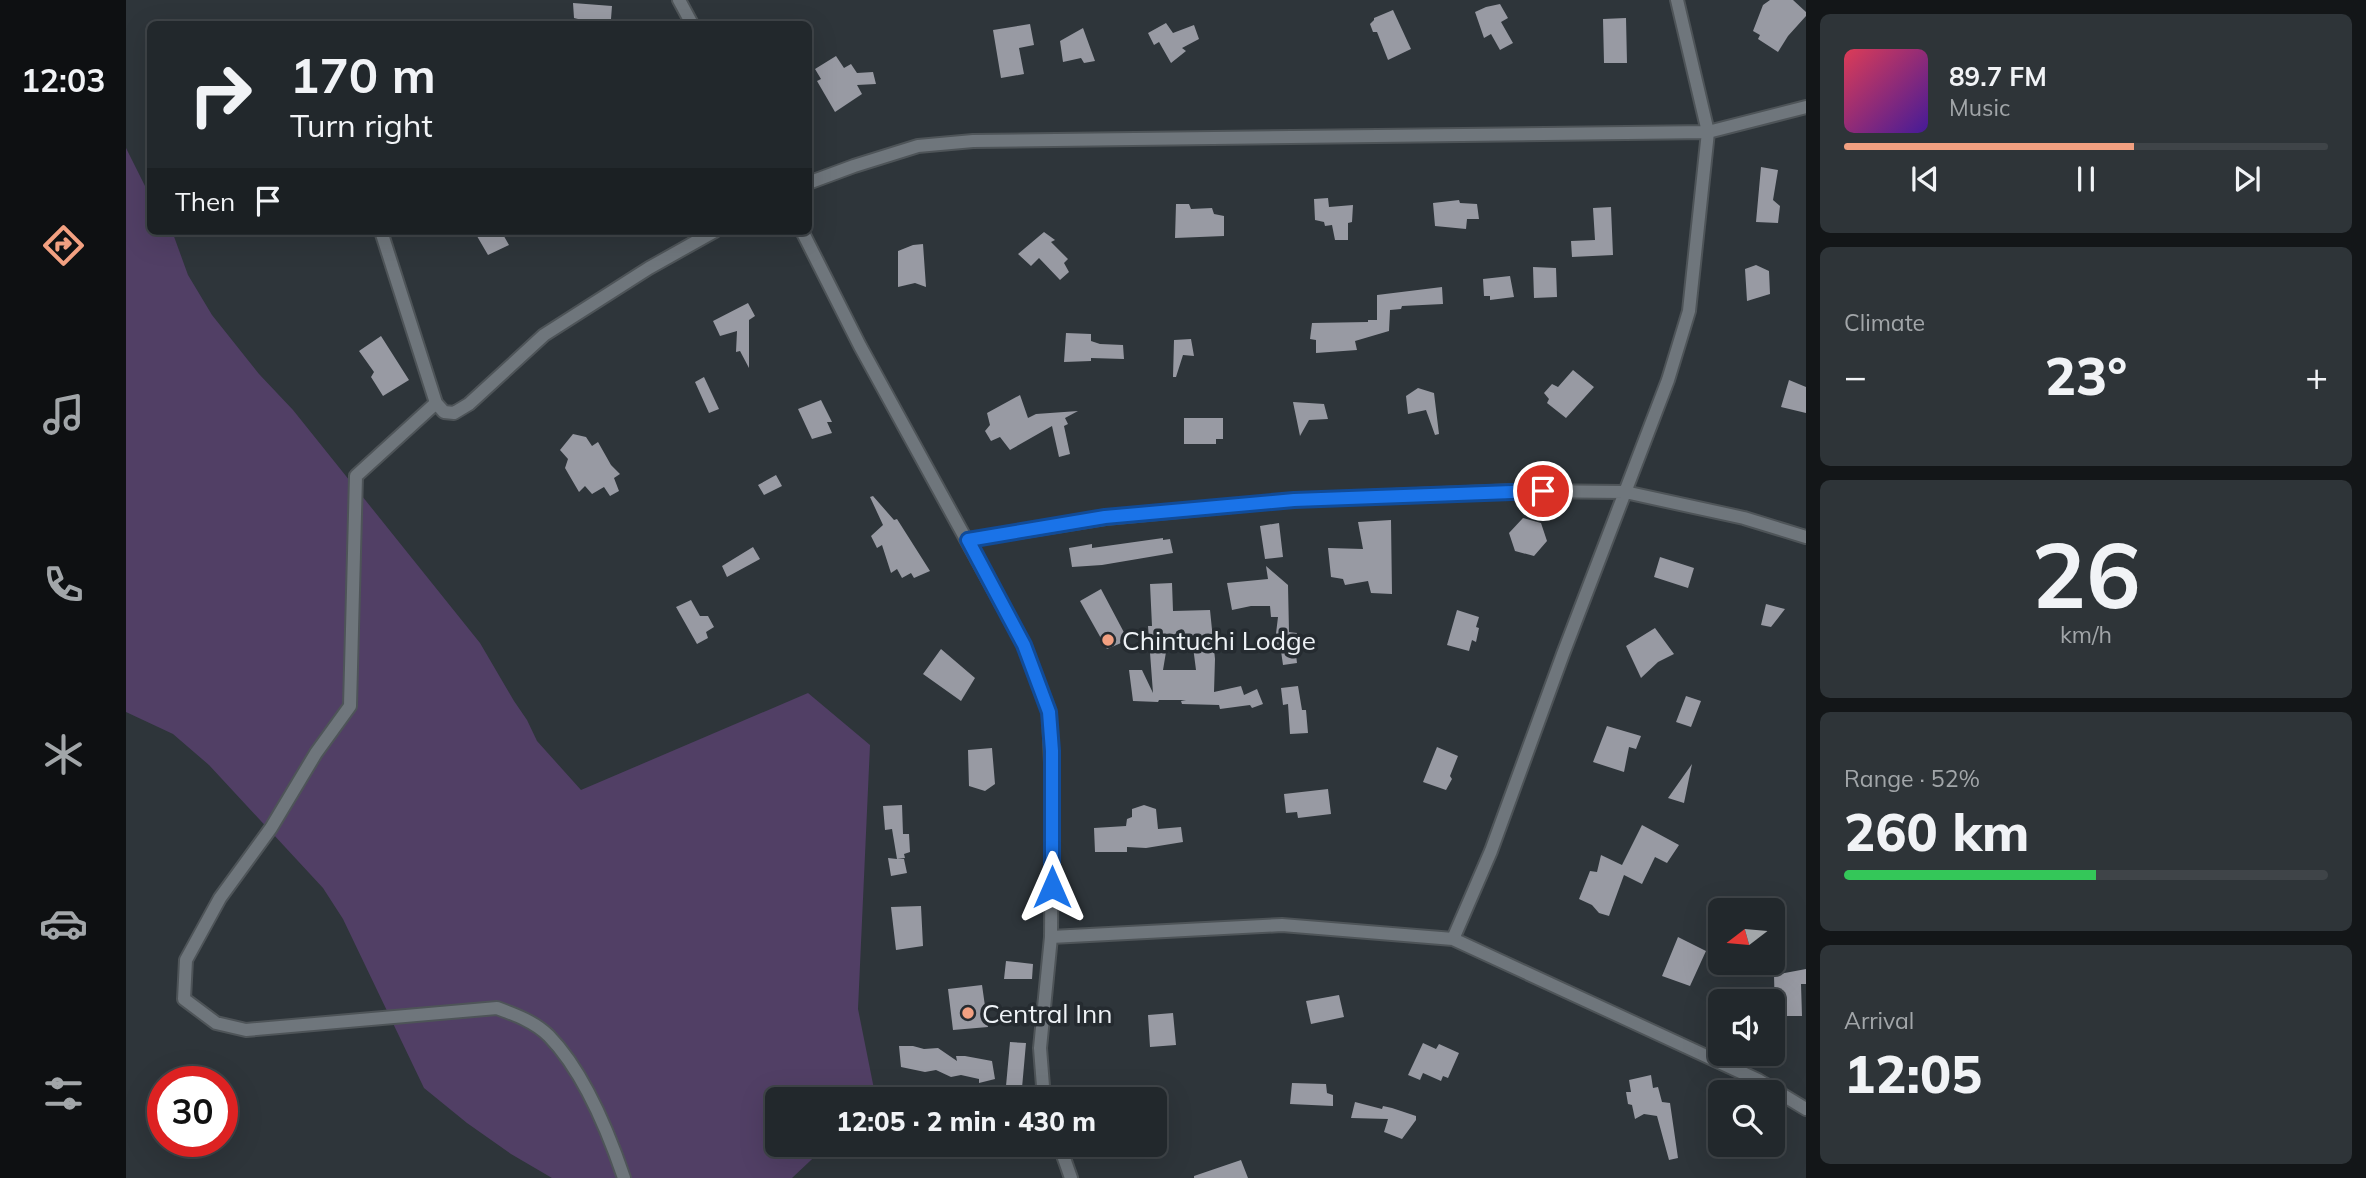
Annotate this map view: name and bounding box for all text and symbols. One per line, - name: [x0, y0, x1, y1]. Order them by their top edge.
- text: 170 m: [290, 44, 436, 105]
- icon: right: [175, 49, 266, 140]
- text: 12:03: [21, 60, 105, 100]
- text: 89.7 FM: [1949, 60, 2047, 93]
- text: Music: [1949, 93, 2010, 122]
- text: Turn right: [290, 105, 433, 145]
- icon: previous: [1906, 160, 1944, 198]
- icon: pause: [2067, 160, 2105, 198]
- icon: next: [2228, 160, 2266, 198]
- icon: arrive: [249, 182, 287, 220]
- text: Then: [175, 185, 235, 218]
- icon: directions: [39, 221, 88, 270]
- text: Climate: [1844, 308, 1925, 337]
- text: 23°: [2045, 343, 2127, 408]
- text: −: [1844, 352, 1867, 400]
- text: +: [2305, 352, 2328, 400]
- icon: music: [39, 390, 88, 439]
- pin: [1513, 461, 1573, 521]
- icon: arrive: [1524, 472, 1562, 510]
- text: 26: [2031, 517, 2141, 631]
- icon: phone: [39, 560, 88, 609]
- text: km/h: [2060, 620, 2112, 649]
- place label: Chintuchi Lodge: [1122, 624, 1316, 657]
- marker: Chintuchi Lodge: [1100, 632, 1116, 648]
- icon: climate: [39, 730, 88, 779]
- text: Range · 52%: [1844, 764, 1980, 793]
- text: 260 km: [1844, 799, 2029, 864]
- position arrow: [1015, 850, 1089, 924]
- north arrow: [1708, 898, 1785, 975]
- map controls: [1708, 898, 1785, 1157]
- icon: car: [39, 899, 88, 948]
- button: sound: [1708, 989, 1785, 1066]
- place label: Central Inn: [982, 997, 1112, 1030]
- marker: Central Inn: [960, 1005, 976, 1021]
- text: Arrival: [1844, 1006, 1914, 1035]
- text: 12:05: [1844, 1041, 1982, 1106]
- speed limit sign: 30: [147, 1066, 238, 1157]
- icon: filters: [39, 1069, 88, 1118]
- button: search: [1708, 1080, 1785, 1157]
- text: 12:05 · 2 min · 430 m: [836, 1105, 1096, 1138]

